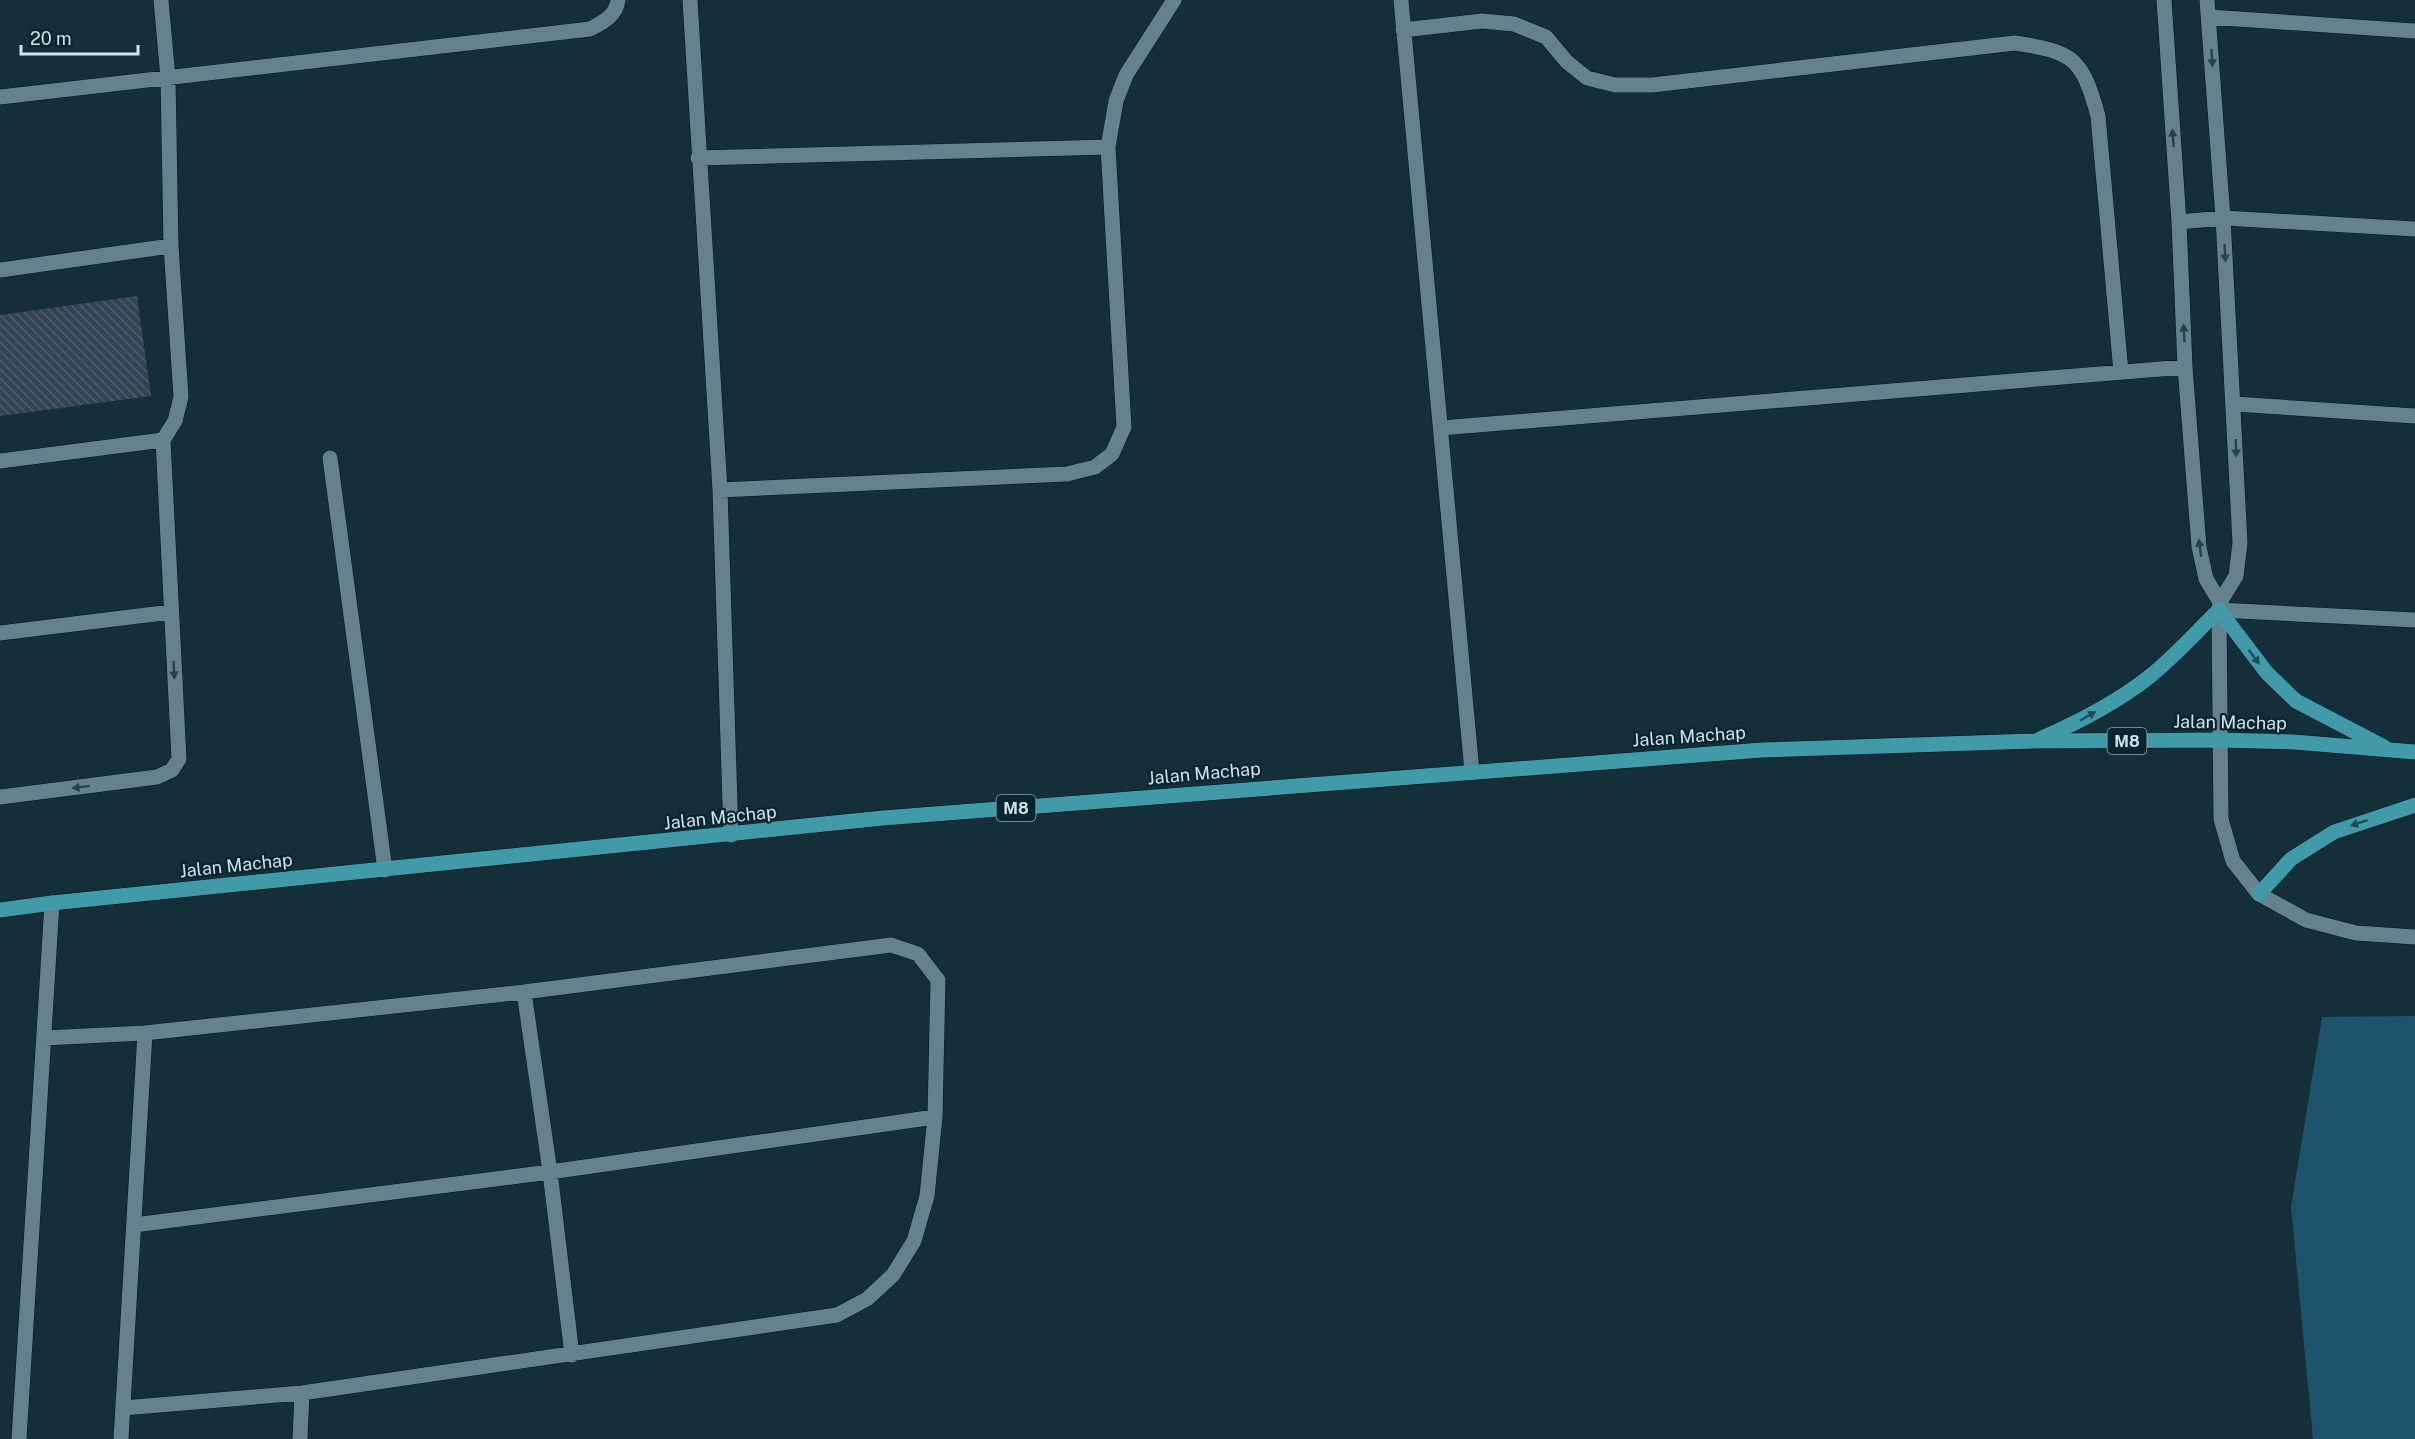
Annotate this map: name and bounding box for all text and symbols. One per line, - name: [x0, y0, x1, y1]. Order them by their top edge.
- scale bar: [21, 18, 138, 56]
- text: 20 m: [30, 28, 72, 49]
- one-way arrow: [2207, 49, 2217, 68]
- one-way arrow: [2169, 128, 2178, 147]
- one-way arrow: [2221, 243, 2230, 262]
- one-way arrow: [2179, 323, 2188, 342]
- one-way arrow: [2231, 438, 2240, 457]
- one-way arrow: [2195, 538, 2204, 557]
- one-way arrow: [2248, 649, 2260, 664]
- one-way arrow: [170, 661, 179, 680]
- one-way arrow: [2080, 711, 2096, 722]
- street label: Jalan Machap: [2173, 711, 2287, 733]
- street label: Jalan Machap: [1632, 722, 1746, 750]
- road number: M8: [2108, 728, 2146, 754]
- street label: Jalan Machap: [1147, 758, 1261, 788]
- one-way arrow: [72, 782, 91, 791]
- road number: M8: [996, 795, 1036, 821]
- street label: Jalan Machap: [662, 801, 778, 833]
- one-way arrow: [2350, 819, 2368, 829]
- street label: Jalan Machap: [178, 849, 294, 881]

